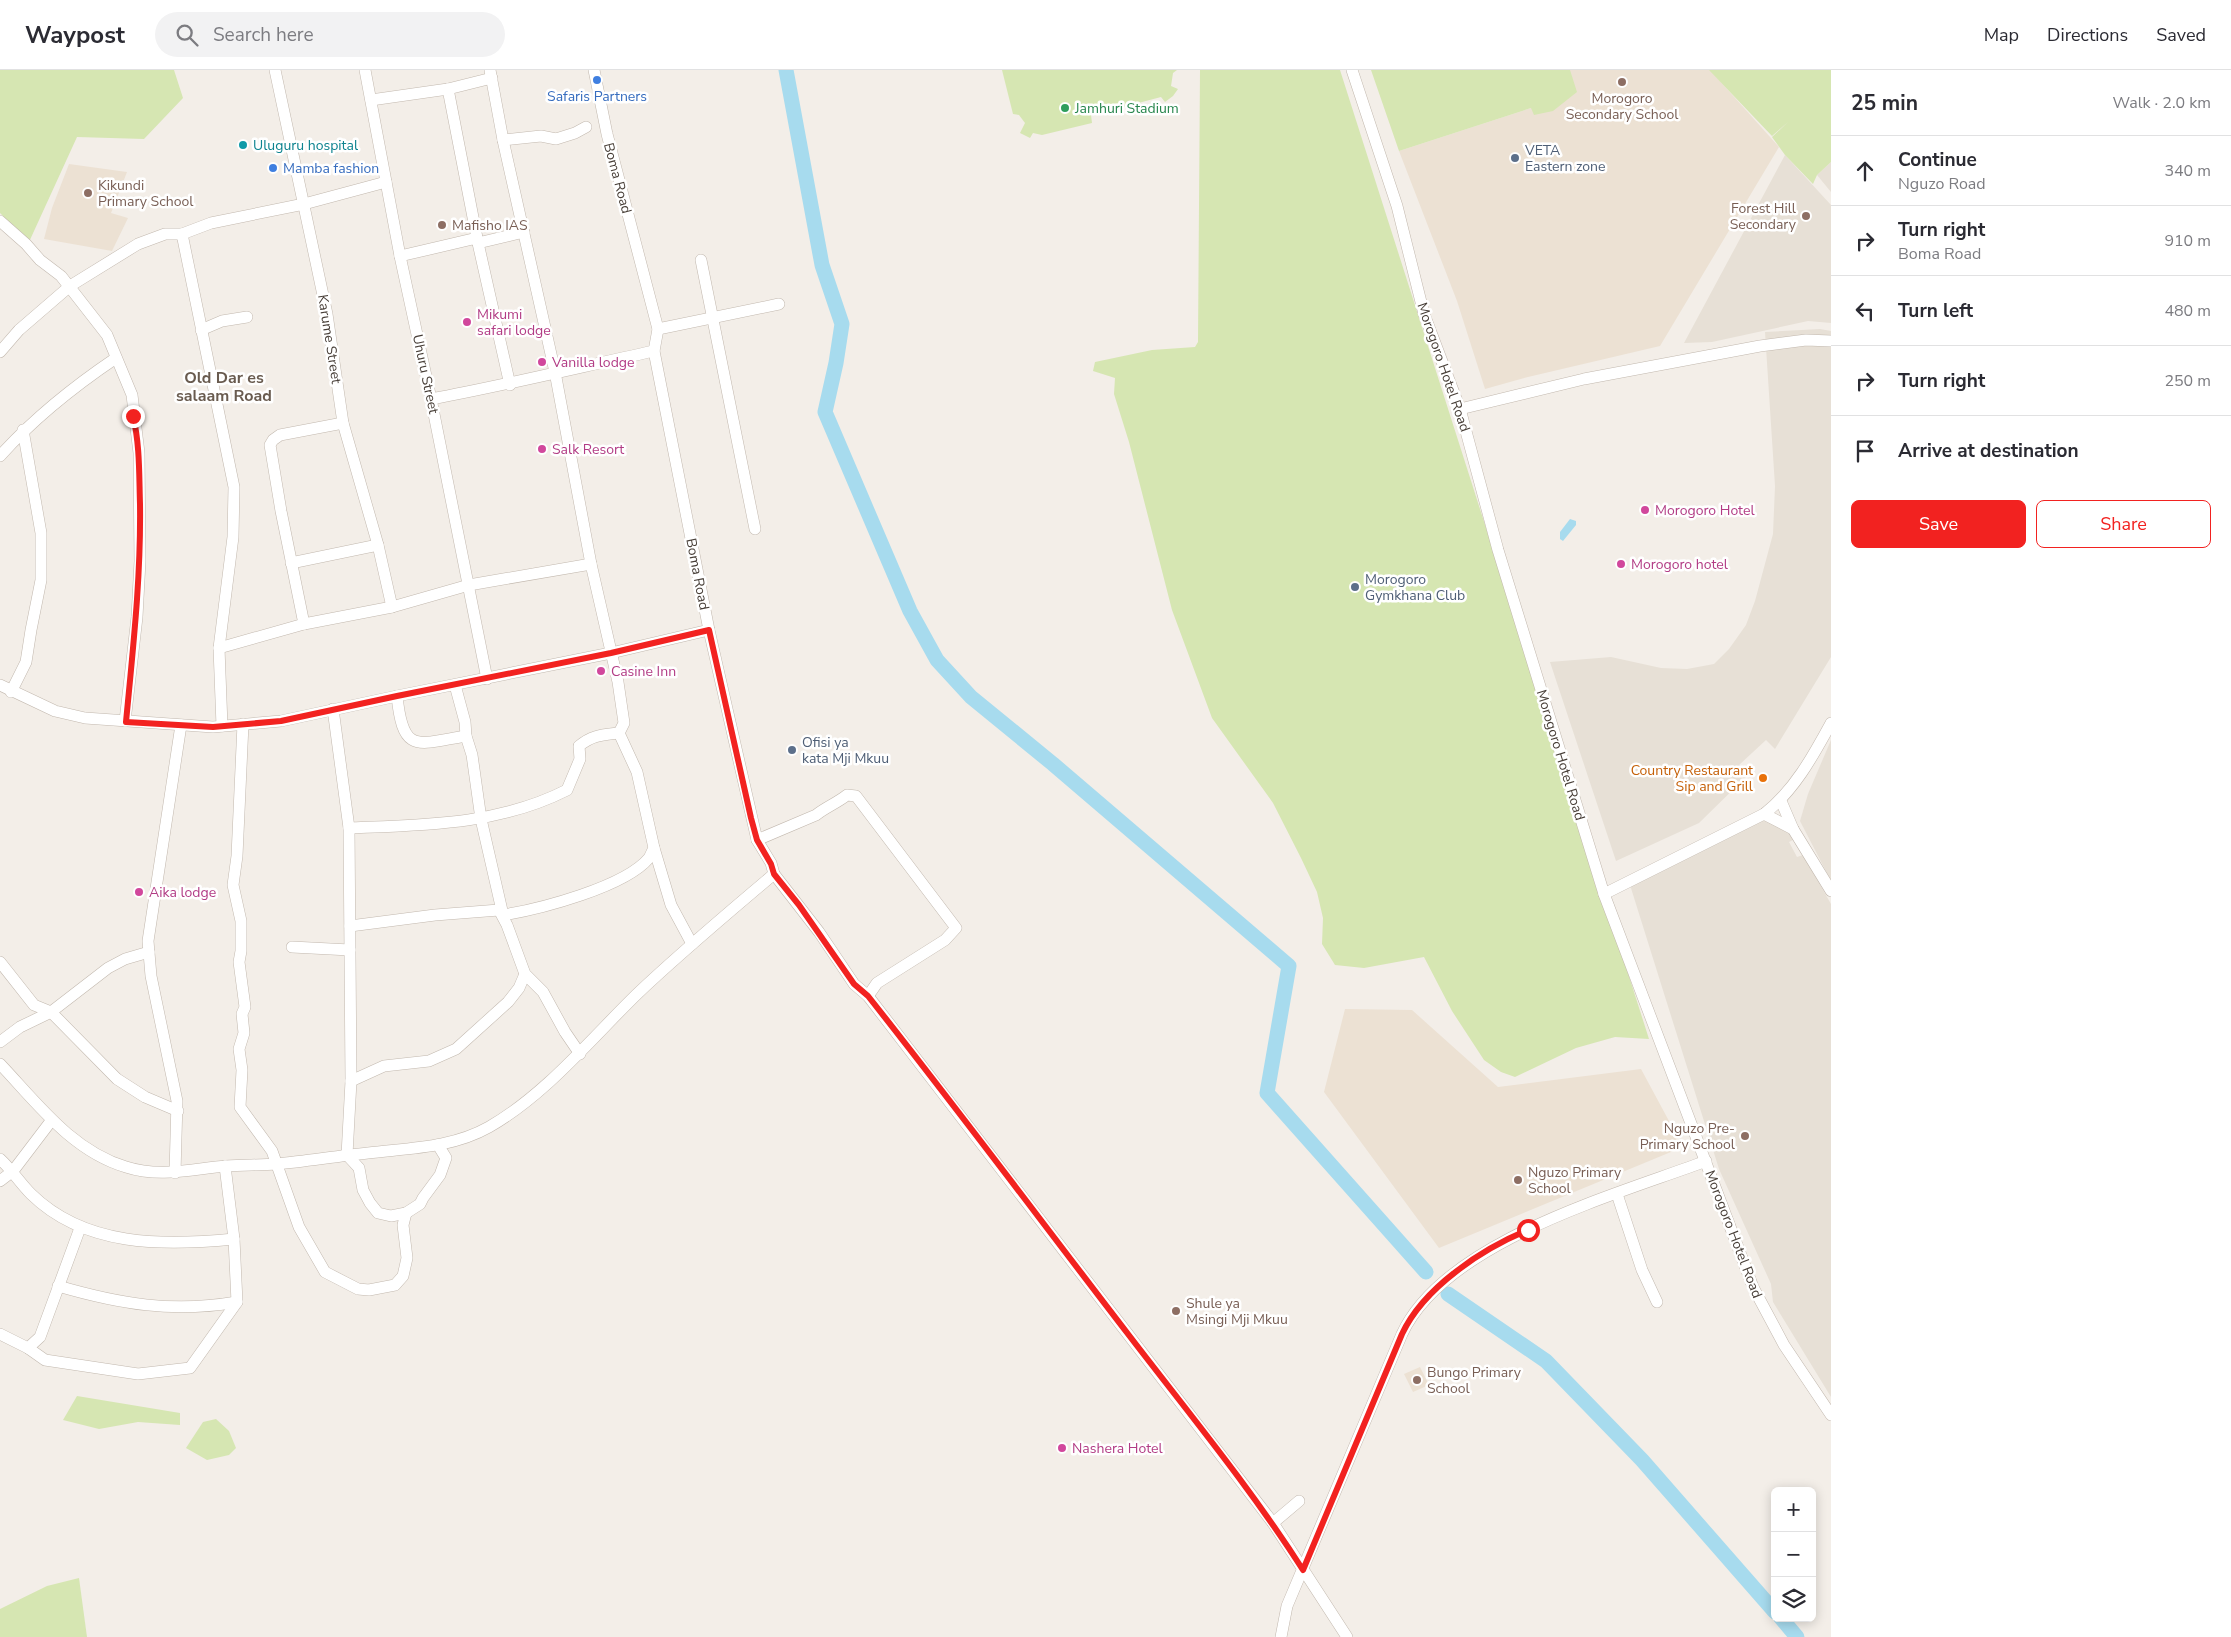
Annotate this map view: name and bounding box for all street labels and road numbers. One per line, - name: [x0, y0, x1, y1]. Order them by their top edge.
- street label: Boma Road: [599, 140, 636, 216]
- street label: Karume Street: [313, 293, 346, 385]
- street label: Morogoro Hotel Road: [1412, 300, 1475, 434]
- street label: Uhuru Street: [408, 333, 443, 416]
- street label: Boma Road: [681, 537, 714, 612]
- street label: Morogoro Hotel Road: [1532, 687, 1589, 823]
- street label: Morogoro Hotel Road: [1700, 1167, 1767, 1301]

